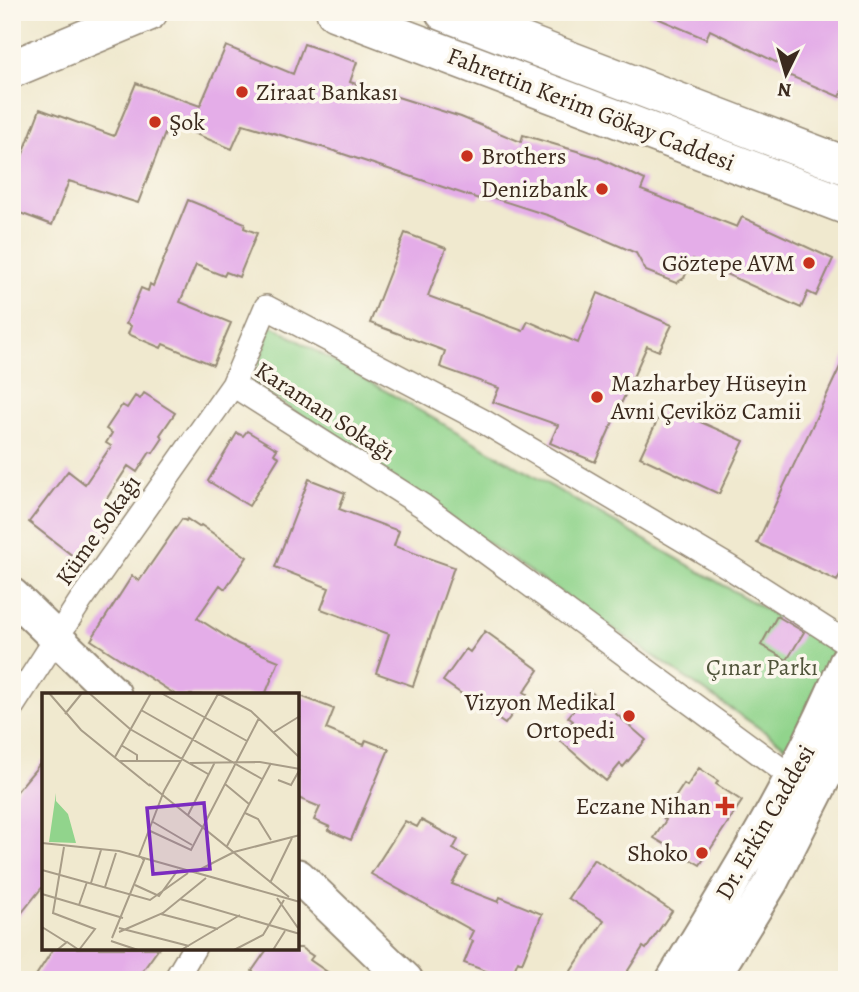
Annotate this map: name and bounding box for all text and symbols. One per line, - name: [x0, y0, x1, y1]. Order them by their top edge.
- north arrow: [750, 38, 820, 108]
- street label: Fahrettin Kerim Gökay Caddesi: [443, 39, 739, 179]
- place label: Ziraat Bankası: [256, 76, 398, 108]
- text: N: [776, 76, 793, 103]
- marker: Ziraat Bankası: [234, 84, 250, 100]
- place label: Şok: [169, 106, 205, 138]
- marker: Şok: [147, 114, 163, 130]
- place label: Brothers: [481, 140, 566, 172]
- marker: Brothers: [459, 148, 475, 164]
- place label: Denizbank: [481, 173, 588, 205]
- marker: Denizbank: [594, 181, 610, 197]
- place label: Göztepe AVM: [662, 247, 795, 279]
- marker: Göztepe AVM: [801, 255, 817, 271]
- street label: Karaman Sokağı: [249, 354, 401, 468]
- place label: Mazharbey Hüseyin Avni Çeviköz Camii: [610, 367, 807, 427]
- marker: Mazharbey Hüseyin Avni Çeviköz Camii: [589, 389, 605, 405]
- street label: Küme Sokağı: [48, 468, 148, 592]
- park label: Çınar Parkı: [706, 651, 818, 683]
- place label: Vizyon Medikal Ortopedi: [464, 686, 615, 746]
- inset map: [42, 693, 299, 950]
- marker: Vizyon Medikal Ortopedi: [621, 708, 637, 724]
- street label: Dr. Erkin Caddesi: [708, 739, 822, 905]
- place label: Eczane Nihan: [575, 790, 711, 822]
- marker: Eczane Nihan: [717, 798, 733, 814]
- place label: Shoko: [627, 837, 688, 869]
- marker: Shoko: [694, 845, 710, 861]

